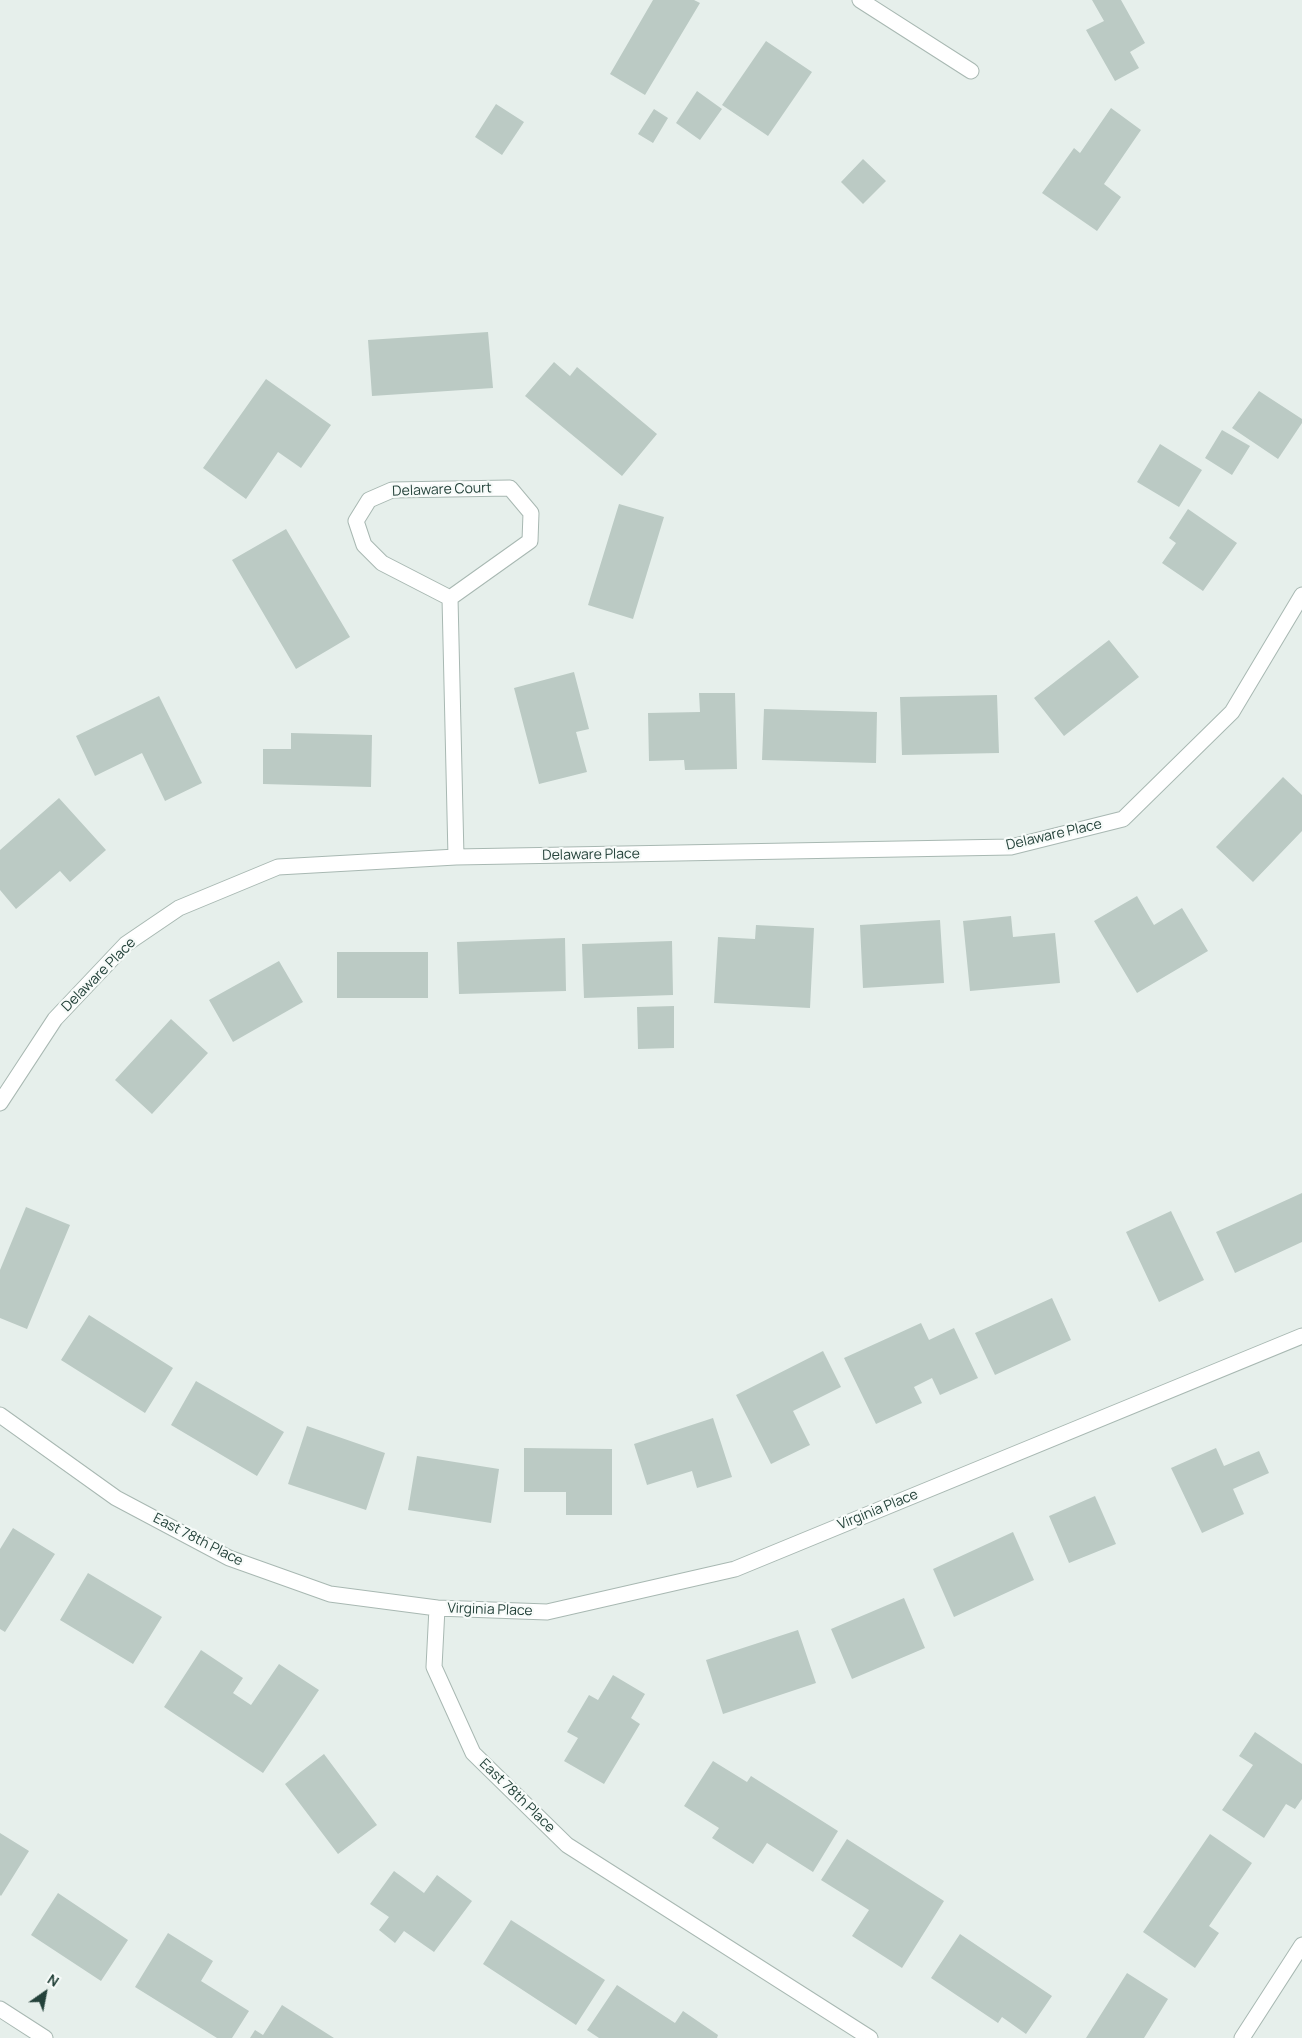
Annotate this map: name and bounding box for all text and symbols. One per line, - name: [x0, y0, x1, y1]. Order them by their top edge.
- street label: Delaware Court: [392, 480, 492, 500]
- street label: Delaware Place: [1005, 816, 1103, 854]
- street label: Delaware Place: [542, 846, 640, 864]
- street label: Delaware Place: [59, 935, 139, 1015]
- street label: Virginia Place: [835, 1486, 921, 1534]
- street label: East 78th Place: [150, 1510, 246, 1570]
- street label: Virginia Place: [447, 1600, 533, 1620]
- street label: East 78th Place: [476, 1756, 558, 1836]
- north arrow: [20, 1968, 70, 2018]
- text: N: [44, 1969, 63, 1991]

